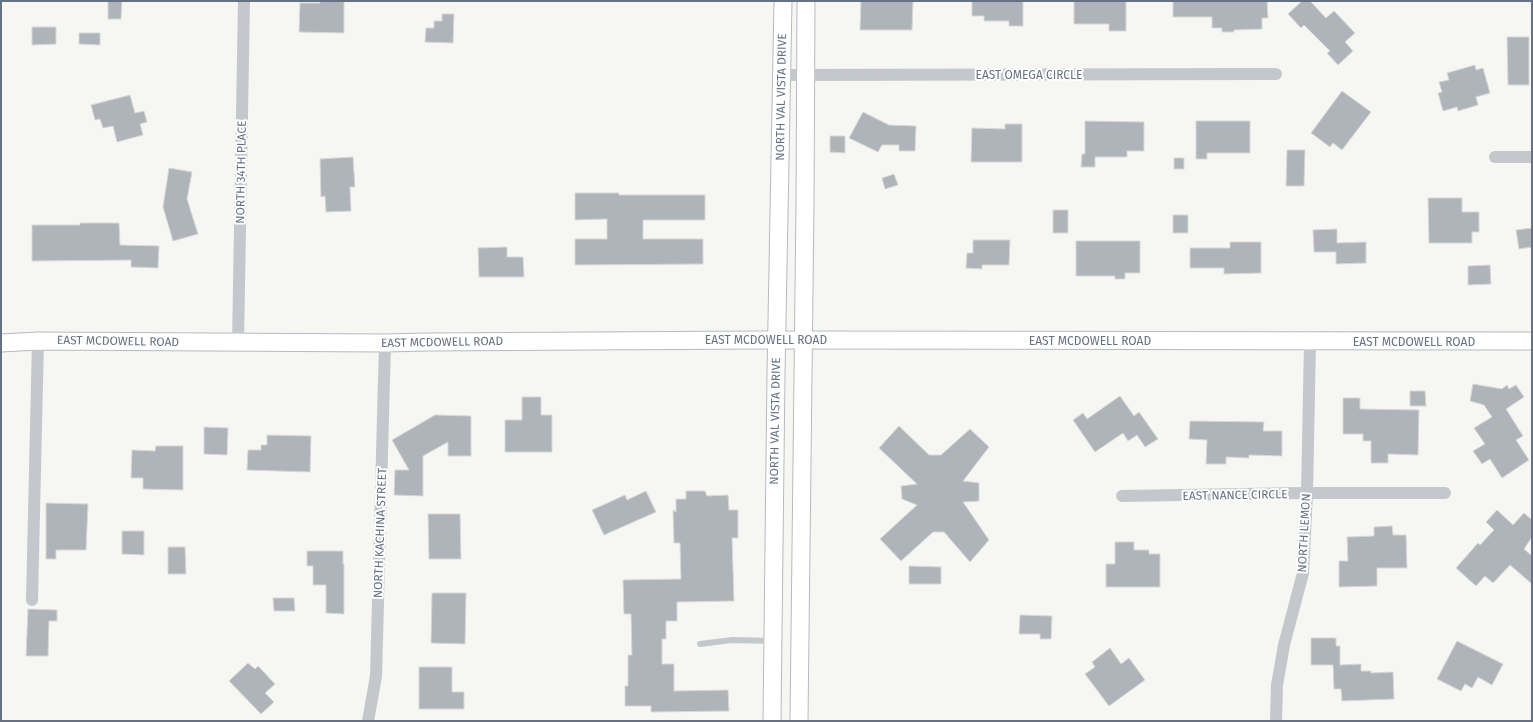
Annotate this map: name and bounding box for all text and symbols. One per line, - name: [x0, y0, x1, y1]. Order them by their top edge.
- street label: NORTH VAL VISTA DRIVE: [773, 33, 789, 161]
- street label: EAST OMEGA CIRCLE: [976, 68, 1082, 82]
- street label: NORTH 34TH PLACE: [233, 120, 249, 224]
- street label: EAST MCDOWELL ROAD: [57, 333, 180, 349]
- street label: EAST MCDOWELL ROAD: [705, 333, 827, 347]
- street label: EAST MCDOWELL ROAD: [381, 334, 504, 350]
- street label: EAST MCDOWELL ROAD: [1029, 334, 1151, 348]
- street label: EAST MCDOWELL ROAD: [1353, 335, 1475, 349]
- street label: NORTH VAL VISTA DRIVE: [767, 357, 783, 485]
- street label: NORTH KACHINA STREET: [371, 467, 389, 598]
- street label: EAST NANCE CIRCLE: [1182, 487, 1288, 503]
- street label: NORTH LEMON: [1295, 493, 1313, 573]

